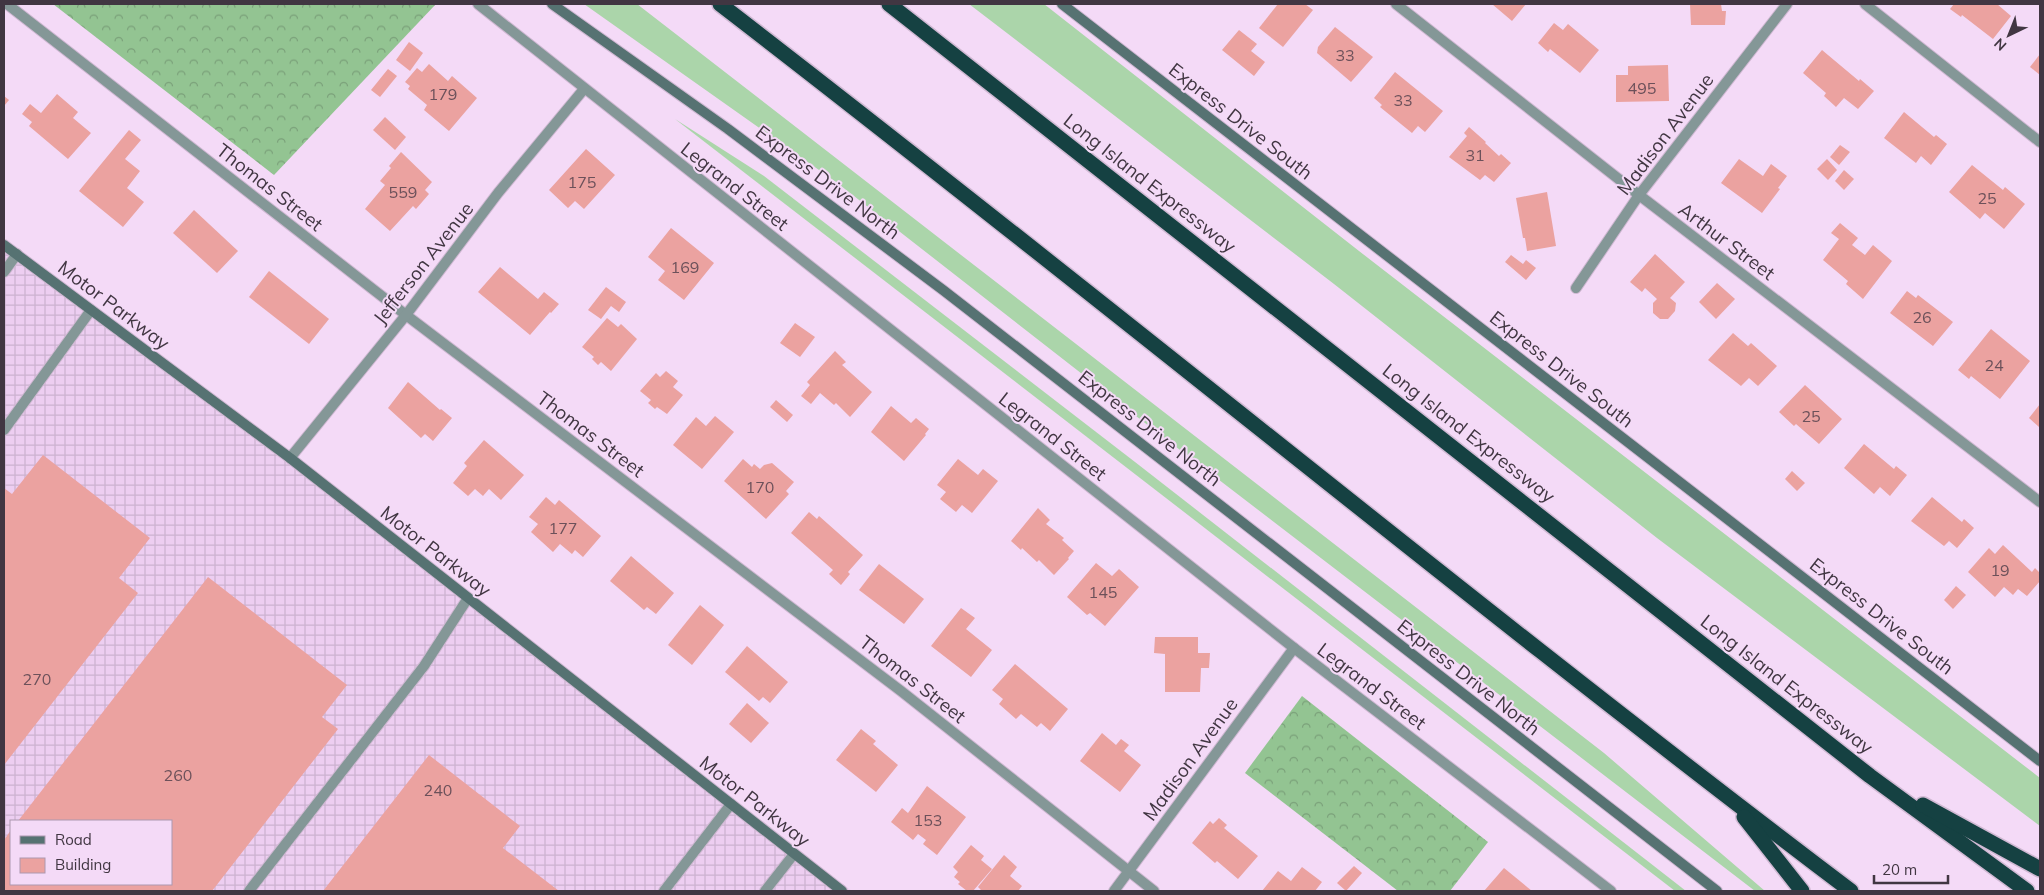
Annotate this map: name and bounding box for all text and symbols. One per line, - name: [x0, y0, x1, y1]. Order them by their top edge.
- north arrow: [1984, 10, 2034, 60]
- text: N: [1990, 34, 2010, 55]
- house number: 33: [1335, 45, 1355, 65]
- street label: Express Drive South: [1164, 57, 1318, 185]
- street label: Madison Avenue: [1611, 68, 1719, 200]
- house number: 495: [1628, 78, 1656, 98]
- house number: 179: [429, 84, 457, 104]
- house number: 33: [1393, 90, 1413, 110]
- street label: Long Island Expressway: [1059, 108, 1241, 258]
- street label: Express Drive North: [751, 120, 905, 244]
- street label: Legrand Street: [676, 136, 794, 236]
- street label: Thomas Street: [212, 138, 328, 236]
- house number: 31: [1465, 145, 1485, 165]
- house number: 175: [568, 172, 596, 192]
- house number: 559: [389, 182, 417, 202]
- house number: 25: [1977, 188, 1997, 208]
- street label: Jefferson Avenue: [368, 197, 478, 329]
- street label: Arthur Street: [1674, 197, 1780, 285]
- street label: Motor Parkway: [53, 255, 175, 355]
- house number: 169: [671, 257, 699, 277]
- street label: Express Drive South: [1485, 305, 1639, 433]
- house number: 26: [1912, 307, 1932, 327]
- house number: 24: [1984, 355, 2004, 375]
- street label: Long Island Expressway: [1378, 358, 1560, 508]
- street label: Express Drive North: [1074, 365, 1226, 491]
- street label: Thomas Street: [532, 386, 650, 482]
- street label: Legrand Street: [994, 386, 1112, 486]
- house number: 25: [1801, 406, 1821, 426]
- house number: 170: [746, 477, 774, 497]
- street label: Motor Parkway: [376, 500, 496, 602]
- house number: 177: [549, 518, 577, 538]
- street label: Express Drive South: [1805, 552, 1959, 680]
- house number: 19: [1990, 560, 2010, 580]
- house number: 145: [1089, 582, 1117, 602]
- street label: Long Island Expressway: [1696, 609, 1878, 759]
- street label: Express Drive North: [1393, 614, 1545, 740]
- street label: Thomas Street: [855, 630, 971, 728]
- street label: Legrand Street: [1313, 637, 1432, 735]
- house number: 270: [23, 669, 51, 689]
- street label: Madison Avenue: [1137, 693, 1243, 825]
- street label: Motor Parkway: [695, 750, 815, 852]
- house number: 260: [164, 765, 192, 785]
- house number: 240: [424, 780, 452, 800]
- house number: 153: [914, 810, 942, 830]
- legend: [10, 820, 172, 885]
- text: Road: [55, 830, 92, 849]
- scale bar: [1874, 852, 1948, 884]
- text: Building: [55, 855, 111, 874]
- text: 20 m: [1882, 860, 1917, 879]

